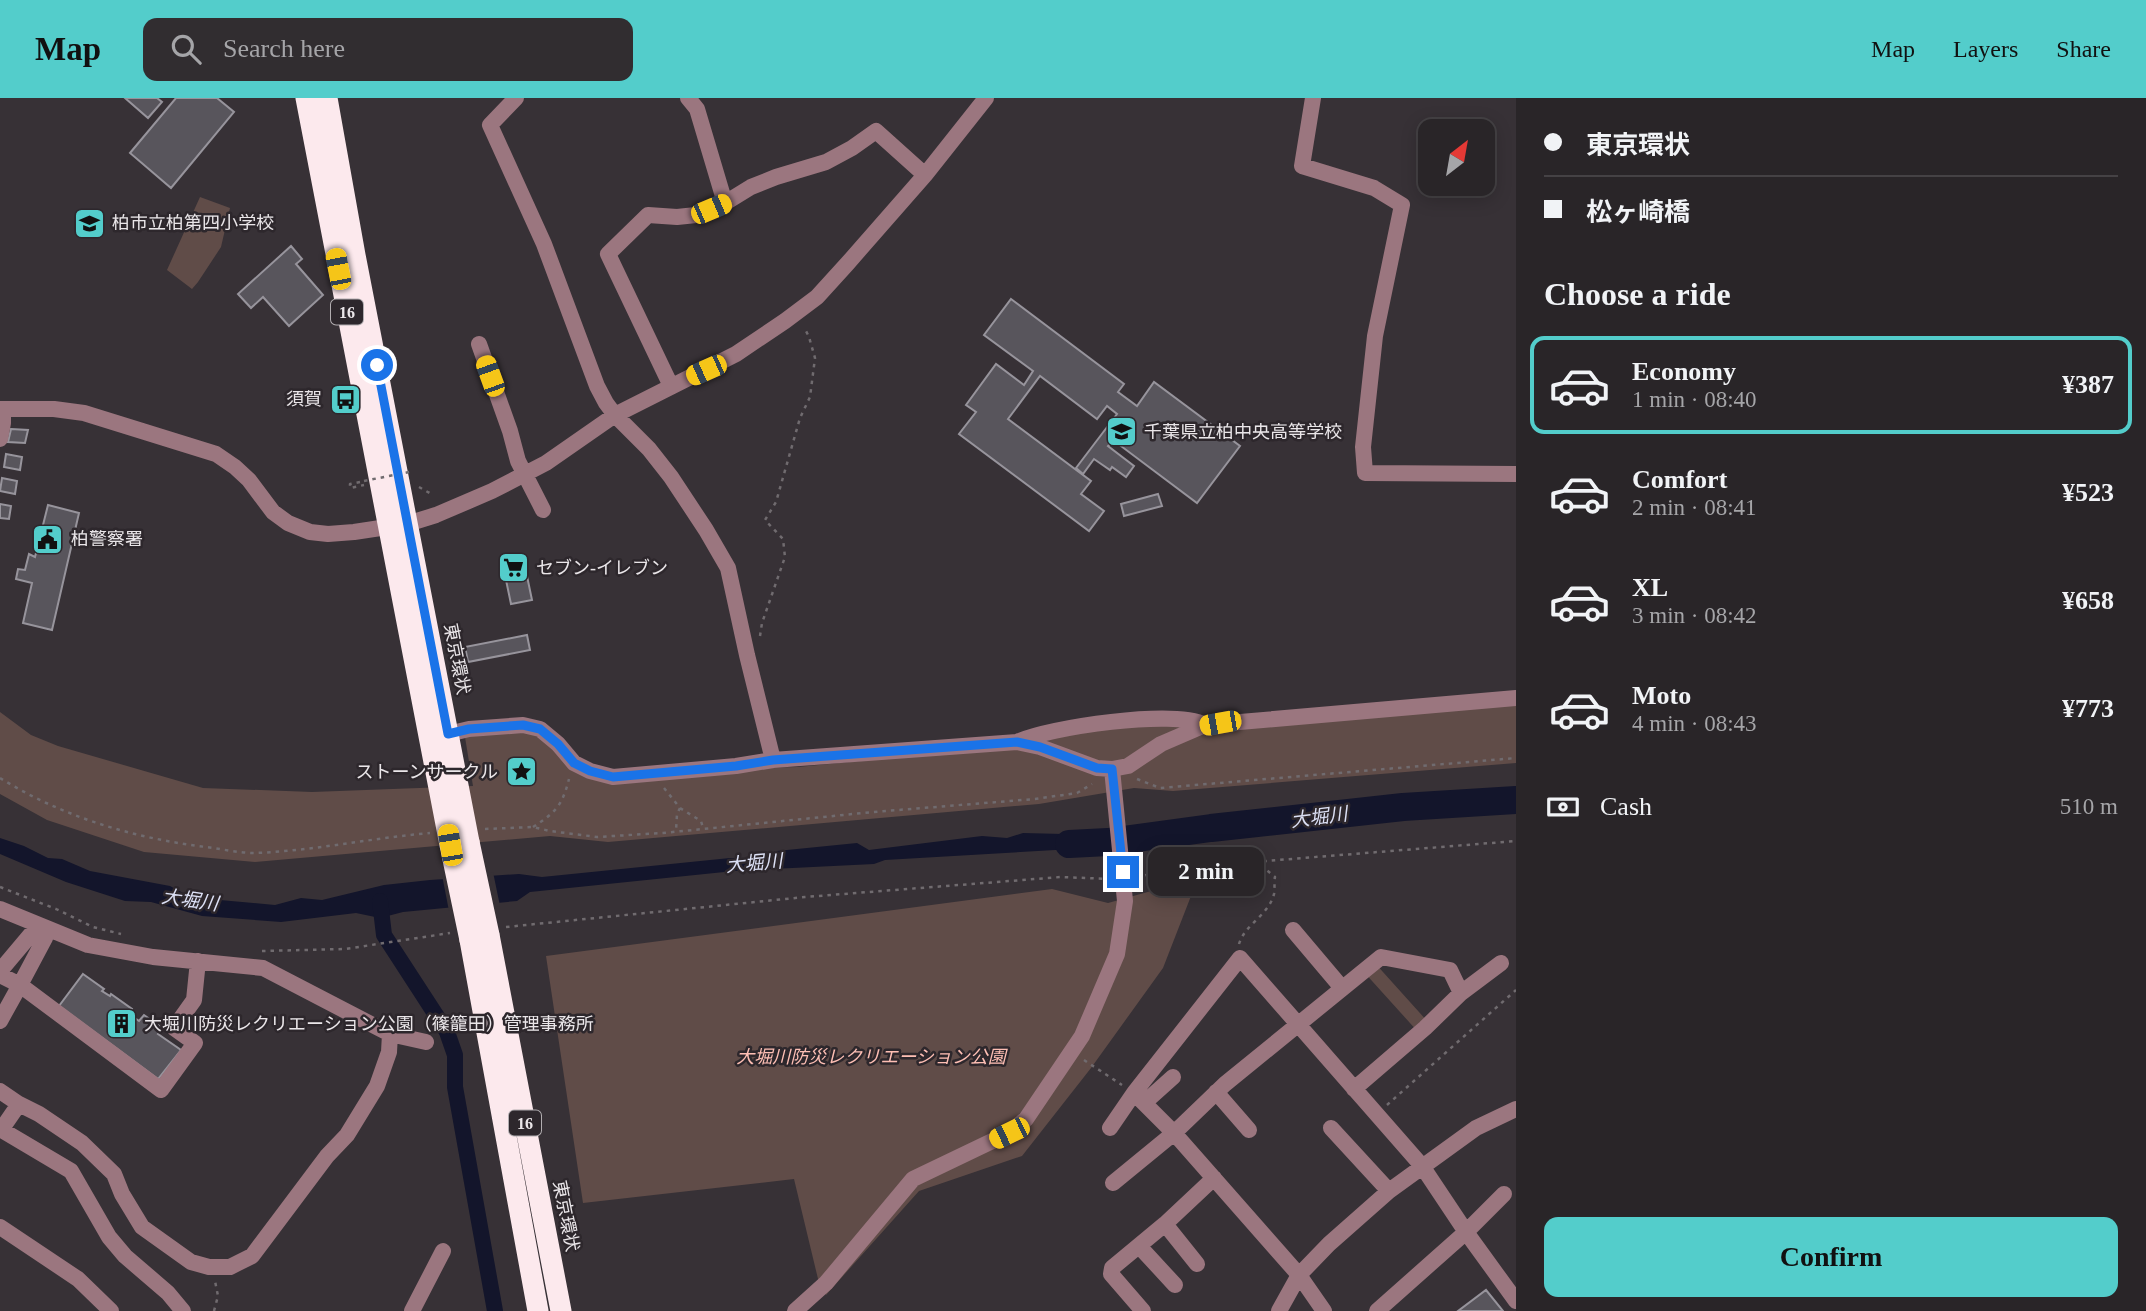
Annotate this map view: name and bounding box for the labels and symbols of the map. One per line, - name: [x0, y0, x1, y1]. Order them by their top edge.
- north arrow: [1418, 119, 1494, 196]
- car: [688, 191, 735, 227]
- school or university icon: 柏市立柏第四小学校: [72, 206, 106, 240]
- place label: 柏市立柏第四小学校: [112, 213, 274, 233]
- car: [324, 246, 353, 292]
- road number: 16: [331, 300, 363, 325]
- route start: [361, 349, 393, 381]
- car: [683, 352, 730, 388]
- car: [473, 353, 508, 399]
- bus stop icon: 須賀: [328, 382, 362, 416]
- place label: 須賀: [286, 389, 322, 409]
- school or university icon: 千葉県立柏中央高等学校: [1104, 415, 1138, 449]
- place label: 千葉県立柏中央高等学校: [1144, 422, 1342, 442]
- public building icon: 柏警察署: [31, 522, 65, 556]
- place label: 柏警察署: [71, 529, 143, 549]
- supermarket icon: セブン-イレブン: [496, 551, 530, 585]
- place label: セブン-イレブン: [536, 558, 668, 578]
- street label: 東京環状: [440, 622, 474, 696]
- car: [1198, 709, 1243, 737]
- place icon: ストーンサークル: [504, 755, 538, 789]
- place label: ストーンサークル: [355, 762, 498, 782]
- water label: 大堀川: [1289, 803, 1351, 831]
- car: [437, 822, 464, 868]
- callout: 2 min: [1148, 848, 1263, 896]
- water label: 大堀川: [725, 850, 785, 876]
- route end: [1107, 856, 1139, 888]
- water label: 大堀川: [160, 886, 222, 915]
- building icon: 大堀川防災レクリエーション公園（篠籠田）管理事務所: [104, 1007, 138, 1041]
- place label: 大堀川防災レクリエーション公園（篠籠田）管理事務所: [144, 1014, 594, 1034]
- park label: 大堀川防災レクリエーション公園: [736, 1047, 1009, 1067]
- road number: 16: [509, 1110, 541, 1135]
- car: [986, 1114, 1033, 1152]
- street label: 東京環状: [549, 1179, 583, 1253]

